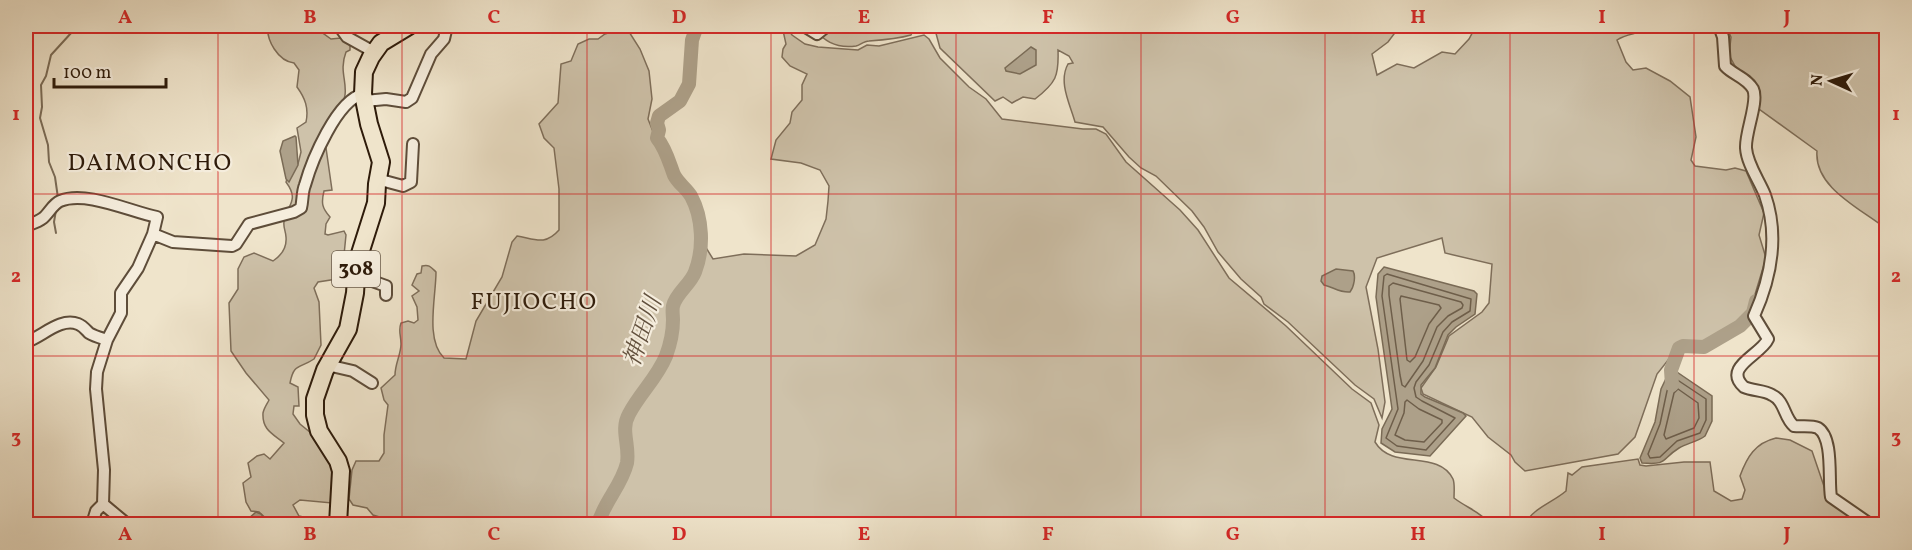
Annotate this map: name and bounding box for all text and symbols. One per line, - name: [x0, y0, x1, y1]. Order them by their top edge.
- text: A: [118, 4, 132, 32]
- text: B: [303, 4, 317, 32]
- text: C: [488, 4, 501, 32]
- text: D: [672, 4, 686, 32]
- text: E: [858, 4, 870, 32]
- text: F: [1042, 4, 1054, 32]
- text: G: [1226, 4, 1240, 32]
- text: H: [1410, 4, 1426, 32]
- text: I: [1598, 4, 1606, 32]
- text: J: [1782, 4, 1791, 32]
- scale bar: [54, 51, 166, 89]
- north arrow: [1801, 51, 1861, 111]
- text: 100 m: [63, 61, 112, 86]
- text: N: [1807, 73, 1829, 87]
- text: 1: [12, 101, 20, 129]
- text: 1: [1892, 101, 1900, 129]
- district label: DAIMONCHO: [68, 147, 232, 181]
- road number: 308: [332, 251, 380, 287]
- text: 2: [11, 263, 21, 291]
- text: 2: [1891, 263, 1901, 291]
- district label: FUJIOCHO: [471, 286, 597, 320]
- water label: 神田川: [616, 290, 673, 372]
- text: 3: [11, 424, 21, 452]
- text: 3: [1891, 424, 1901, 452]
- text: A: [118, 521, 132, 549]
- text: B: [303, 521, 317, 549]
- text: C: [488, 521, 501, 549]
- text: D: [672, 521, 686, 549]
- text: E: [858, 521, 870, 549]
- text: F: [1042, 521, 1054, 549]
- text: G: [1226, 521, 1240, 549]
- text: H: [1410, 521, 1426, 549]
- text: I: [1598, 521, 1606, 549]
- text: J: [1782, 521, 1791, 549]

